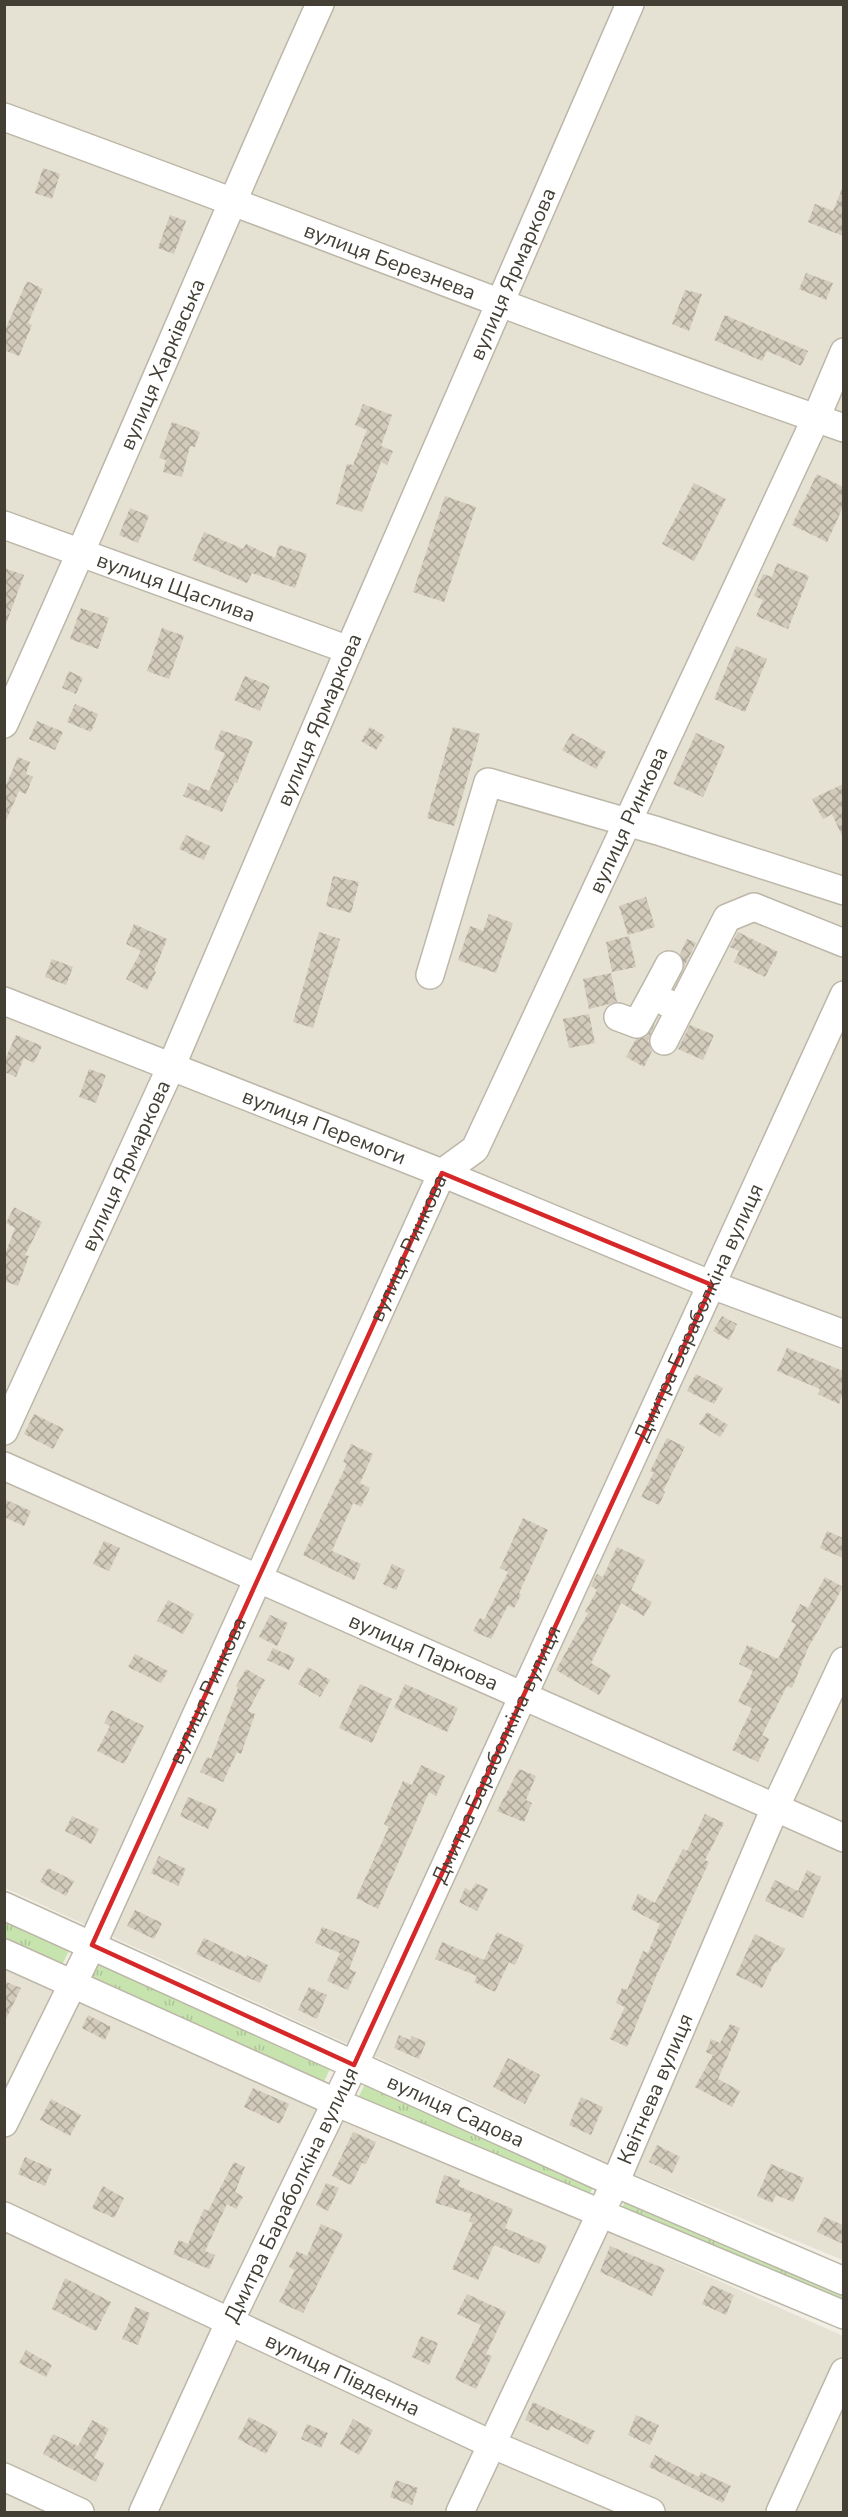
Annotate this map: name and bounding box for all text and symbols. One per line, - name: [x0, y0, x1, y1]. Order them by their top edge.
- street label: вулиця Ярмаркова: [463, 183, 562, 365]
- street label: вулиця Березнева: [300, 216, 480, 306]
- street label: вулиця Харківська: [113, 274, 212, 454]
- street label: вулиця Щаслива: [93, 546, 259, 629]
- street label: вулиця Ярмаркова: [270, 629, 369, 811]
- street label: вулиця Ринкова: [582, 742, 675, 898]
- street label: вулиця Ярмаркова: [74, 1075, 177, 1256]
- street label: вулиця Перемоги: [238, 1082, 410, 1172]
- street label: вулиця Ринкова: [362, 1170, 454, 1326]
- street label: Дмитра Бараболкіна вулиця: [627, 1179, 770, 1446]
- street label: вулиця Паркова: [344, 1606, 503, 1697]
- street label: вулиця Ринкова: [162, 1612, 253, 1769]
- street label: Дмитра Бараболкіна вулиця: [425, 1621, 567, 1888]
- street label: Квітнева вулиця: [611, 2009, 700, 2169]
- street label: Дмитра Бараболкіна вулиця: [217, 2062, 365, 2327]
- street label: вулиця Садова: [383, 2068, 529, 2154]
- street label: вулиця Південна: [261, 2326, 425, 2423]

